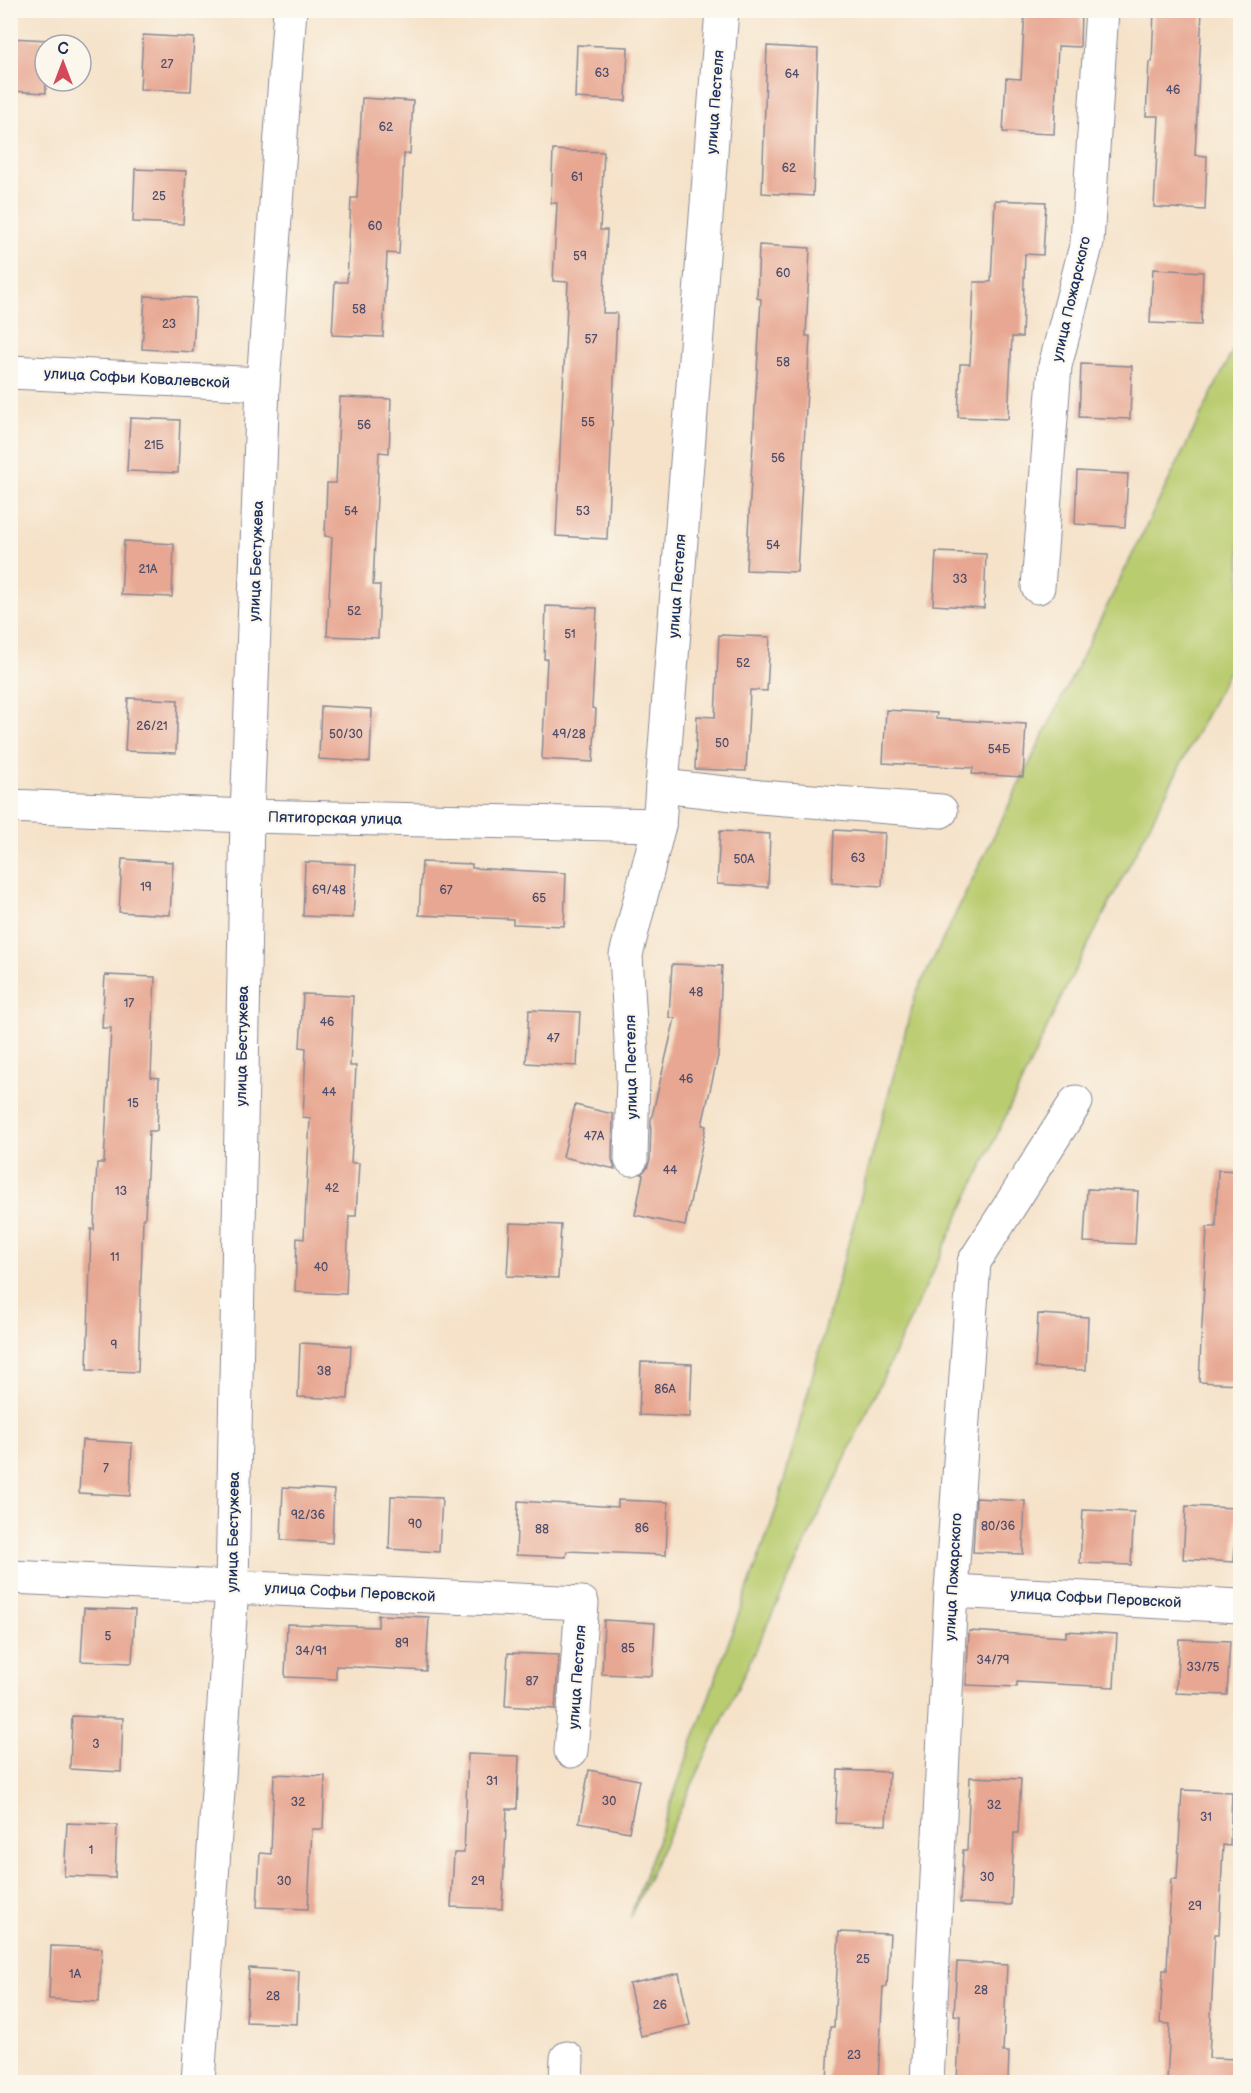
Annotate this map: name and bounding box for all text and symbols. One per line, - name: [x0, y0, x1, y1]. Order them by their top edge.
- north arrow: [33, 33, 93, 93]
- text: С: [57, 40, 69, 59]
- street label: улица Пестеля: [702, 49, 729, 155]
- house number: 27: [161, 57, 174, 72]
- house number: 63: [595, 66, 609, 81]
- house number: 64: [785, 67, 800, 82]
- house number: 46: [1166, 83, 1180, 98]
- house number: 62: [379, 120, 393, 135]
- house number: 62: [782, 161, 796, 176]
- house number: 61: [571, 170, 583, 185]
- house number: 25: [152, 189, 166, 204]
- house number: 60: [368, 219, 382, 234]
- street label: улица Пожарского: [1048, 234, 1095, 364]
- house number: 59: [573, 249, 587, 264]
- house number: 60: [776, 266, 790, 281]
- house number: 58: [352, 302, 366, 317]
- house number: 23: [162, 317, 176, 332]
- house number: 57: [585, 332, 597, 347]
- house number: 58: [776, 355, 790, 370]
- street label: улица Софьи Ковалевской: [43, 364, 231, 393]
- house number: 55: [581, 415, 595, 430]
- house number: 56: [357, 418, 371, 433]
- house number: 21Б: [144, 438, 165, 453]
- house number: 56: [771, 451, 785, 466]
- street label: улица Бестужева: [245, 500, 268, 622]
- house number: 54: [344, 504, 359, 519]
- house number: 53: [576, 504, 590, 519]
- street label: улица Пестеля: [664, 533, 691, 639]
- house number: 54: [766, 538, 781, 553]
- house number: 21А: [139, 562, 158, 577]
- house number: 33: [953, 572, 967, 587]
- house number: 52: [347, 604, 361, 619]
- house number: 51: [564, 627, 576, 642]
- house number: 52: [736, 656, 750, 671]
- house number: 26/21: [136, 719, 168, 734]
- house number: 50/30: [329, 727, 363, 742]
- house number: 49/28: [552, 727, 586, 742]
- house number: 50: [715, 736, 729, 751]
- house number: 54Б: [988, 742, 1011, 757]
- street label: Пятигорская улица: [268, 808, 403, 829]
- house number: 63: [851, 851, 865, 866]
- house number: 50А: [733, 852, 755, 867]
- house number: 19: [140, 880, 152, 895]
- house number: 69/48: [312, 883, 346, 898]
- house number: 67: [439, 883, 453, 898]
- house number: 65: [532, 891, 546, 906]
- street label: улица Бестужева: [232, 985, 253, 1107]
- house number: 48: [689, 985, 703, 1000]
- house number: 17: [124, 996, 134, 1011]
- street label: улица Пестеля: [621, 1014, 642, 1119]
- house number: 46: [320, 1015, 334, 1030]
- house number: 47: [546, 1031, 560, 1046]
- house number: 46: [679, 1072, 693, 1087]
- house number: 44: [322, 1085, 337, 1100]
- house number: 15: [127, 1096, 139, 1111]
- house number: 47А: [584, 1129, 605, 1144]
- house number: 44: [663, 1163, 678, 1178]
- house number: 42: [325, 1181, 339, 1196]
- house number: 13: [115, 1184, 127, 1199]
- house number: 11: [110, 1250, 120, 1265]
- house number: 40: [314, 1260, 328, 1275]
- house number: 9: [111, 1338, 118, 1353]
- house number: 38: [317, 1364, 331, 1379]
- house number: 86А: [654, 1382, 677, 1397]
- house number: 7: [103, 1461, 109, 1476]
- street label: улица Бестужева: [223, 1471, 244, 1593]
- house number: 92/36: [291, 1508, 325, 1523]
- street label: улица Пожарского: [941, 1512, 966, 1642]
- house number: 90: [408, 1517, 422, 1532]
- house number: 80/36: [981, 1519, 1015, 1534]
- house number: 86: [635, 1521, 649, 1536]
- house number: 88: [535, 1522, 549, 1537]
- street label: улица Софьи Перовской: [264, 1579, 436, 1606]
- street label: улица Софьи Перовской: [1010, 1585, 1182, 1612]
- street label: улица Пестеля: [564, 1624, 591, 1730]
- house number: 5: [105, 1629, 112, 1644]
- house number: 89: [395, 1636, 409, 1651]
- house number: 85: [621, 1641, 635, 1656]
- house number: 34/91: [295, 1644, 327, 1659]
- house number: 34/79: [977, 1653, 1010, 1668]
- house number: 33/75: [1187, 1660, 1220, 1675]
- house number: 87: [526, 1674, 539, 1689]
- house number: 3: [92, 1737, 100, 1752]
- house number: 31: [486, 1774, 498, 1789]
- house number: 30: [602, 1794, 616, 1809]
- house number: 32: [291, 1795, 305, 1810]
- house number: 32: [987, 1798, 1001, 1813]
- house number: 31: [1200, 1810, 1212, 1825]
- house number: 1: [89, 1843, 93, 1858]
- house number: 30: [980, 1870, 994, 1885]
- house number: 30: [277, 1874, 291, 1889]
- house number: 29: [471, 1874, 485, 1889]
- house number: 29: [1188, 1899, 1202, 1914]
- house number: 25: [856, 1952, 870, 1967]
- house number: 1А: [69, 1967, 82, 1982]
- house number: 28: [974, 1983, 988, 1998]
- house number: 28: [266, 1989, 280, 2004]
- house number: 26: [653, 1998, 667, 2013]
- house number: 23: [847, 2048, 861, 2063]

